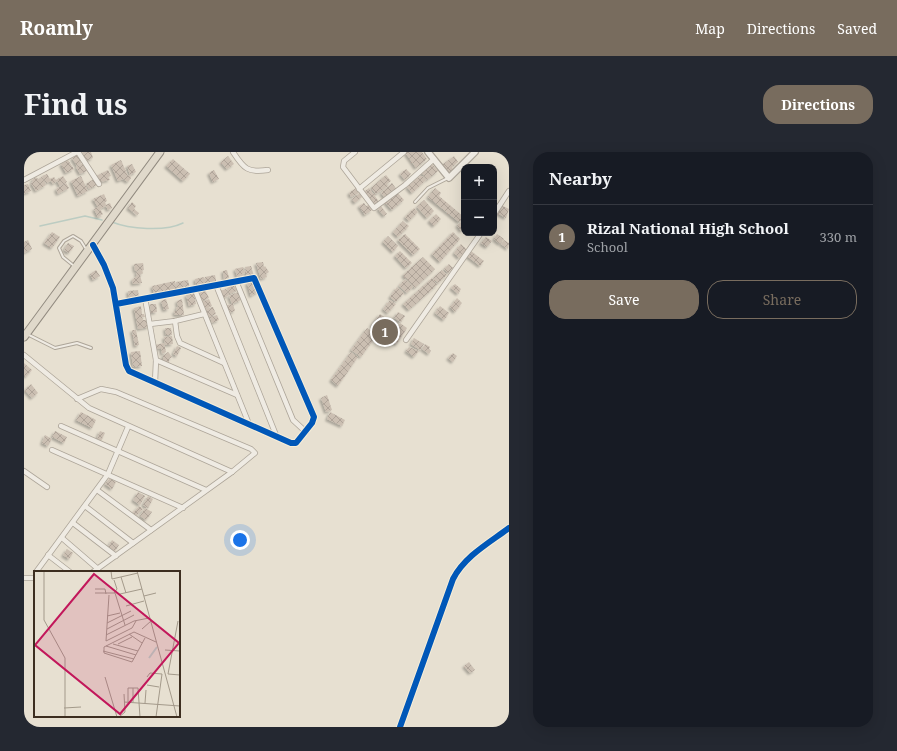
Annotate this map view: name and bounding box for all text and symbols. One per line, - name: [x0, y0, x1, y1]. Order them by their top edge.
- text: Roamly: [20, 15, 93, 41]
- text: Map: [695, 19, 725, 38]
- text: Directions: [747, 19, 815, 38]
- text: Saved: [837, 19, 877, 38]
- text: Find us: [24, 85, 128, 123]
- button: Directions: [763, 85, 873, 124]
- map controls: [461, 164, 497, 236]
- button: +: [461, 164, 497, 200]
- text: Nearby: [549, 167, 612, 190]
- button: −: [461, 200, 497, 236]
- text: Rizal National High School: [587, 218, 789, 238]
- text: 1: [558, 228, 566, 246]
- text: 330 m: [820, 228, 857, 246]
- text: School: [587, 238, 628, 256]
- button: Save: [549, 280, 699, 319]
- button: Share: [707, 280, 857, 319]
- pin: 1: [372, 317, 398, 347]
- your location: [230, 530, 250, 550]
- inset map: [34, 571, 180, 717]

